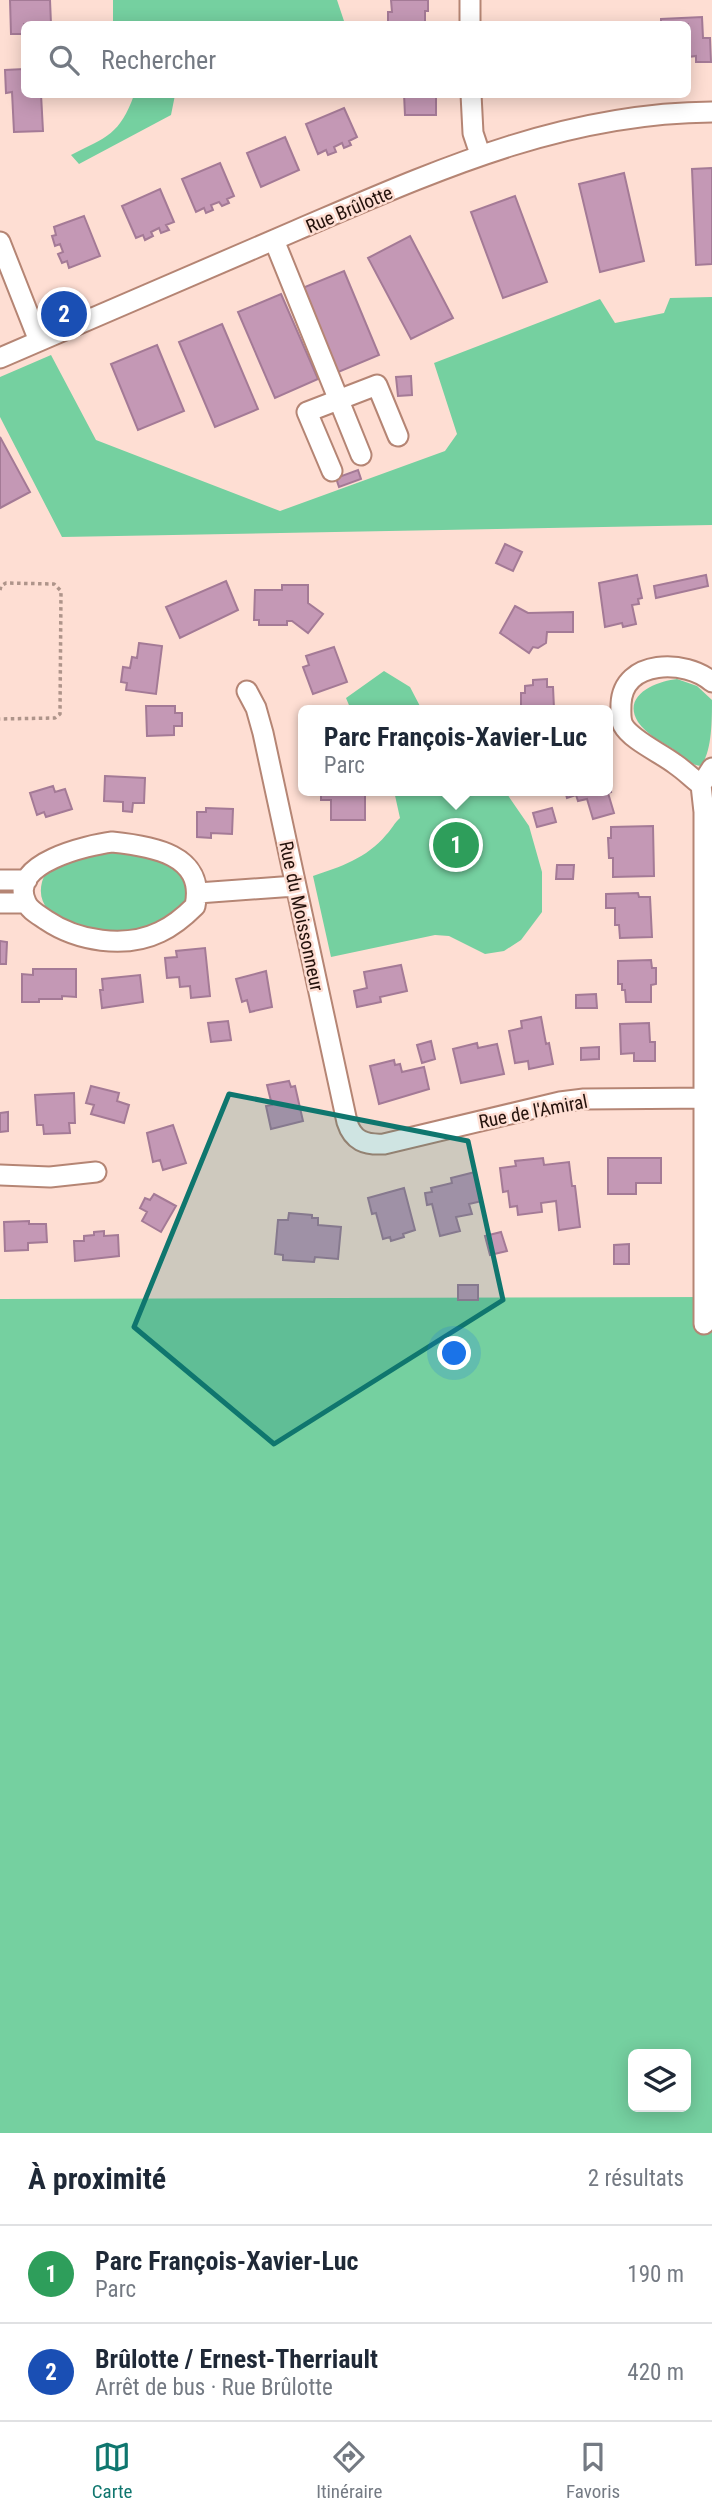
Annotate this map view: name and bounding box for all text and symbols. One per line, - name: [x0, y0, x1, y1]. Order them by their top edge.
- search box: [21, 21, 691, 98]
- icon: search: [45, 41, 83, 79]
- text: Rechercher: [101, 45, 216, 75]
- street label: Rue Brûlotte: [302, 181, 396, 238]
- pin: 2: [41, 288, 87, 340]
- popup: [298, 705, 613, 796]
- text: Parc François-Xavier-Luc: [324, 722, 587, 752]
- text: Parc: [324, 752, 365, 779]
- pin: 1: [433, 819, 479, 871]
- street label: Rue du Moissonneur: [274, 839, 329, 993]
- street label: Rue de l'Amiral: [477, 1090, 589, 1133]
- your location: [437, 1336, 471, 1370]
- map controls: [628, 2049, 691, 2112]
- button: layers: [628, 2049, 691, 2112]
- text: À proximité: [28, 2161, 166, 2196]
- text: 2 résultats: [588, 2165, 684, 2192]
- text: Parc François-Xavier-Luc: [95, 2246, 358, 2276]
- text: 1: [45, 2261, 57, 2288]
- text: 190 m: [627, 2261, 684, 2288]
- text: Parc: [95, 2276, 136, 2303]
- text: Brûlotte / Ernest-Therriault: [95, 2344, 378, 2374]
- text: 2: [45, 2359, 57, 2386]
- text: 420 m: [627, 2359, 684, 2386]
- text: Arrêt de bus · Rue Brûlotte: [95, 2374, 333, 2401]
- tab: Carte: [92, 2438, 132, 2503]
- tab: Itinéraire: [316, 2438, 382, 2503]
- tab: Favoris: [566, 2438, 620, 2503]

